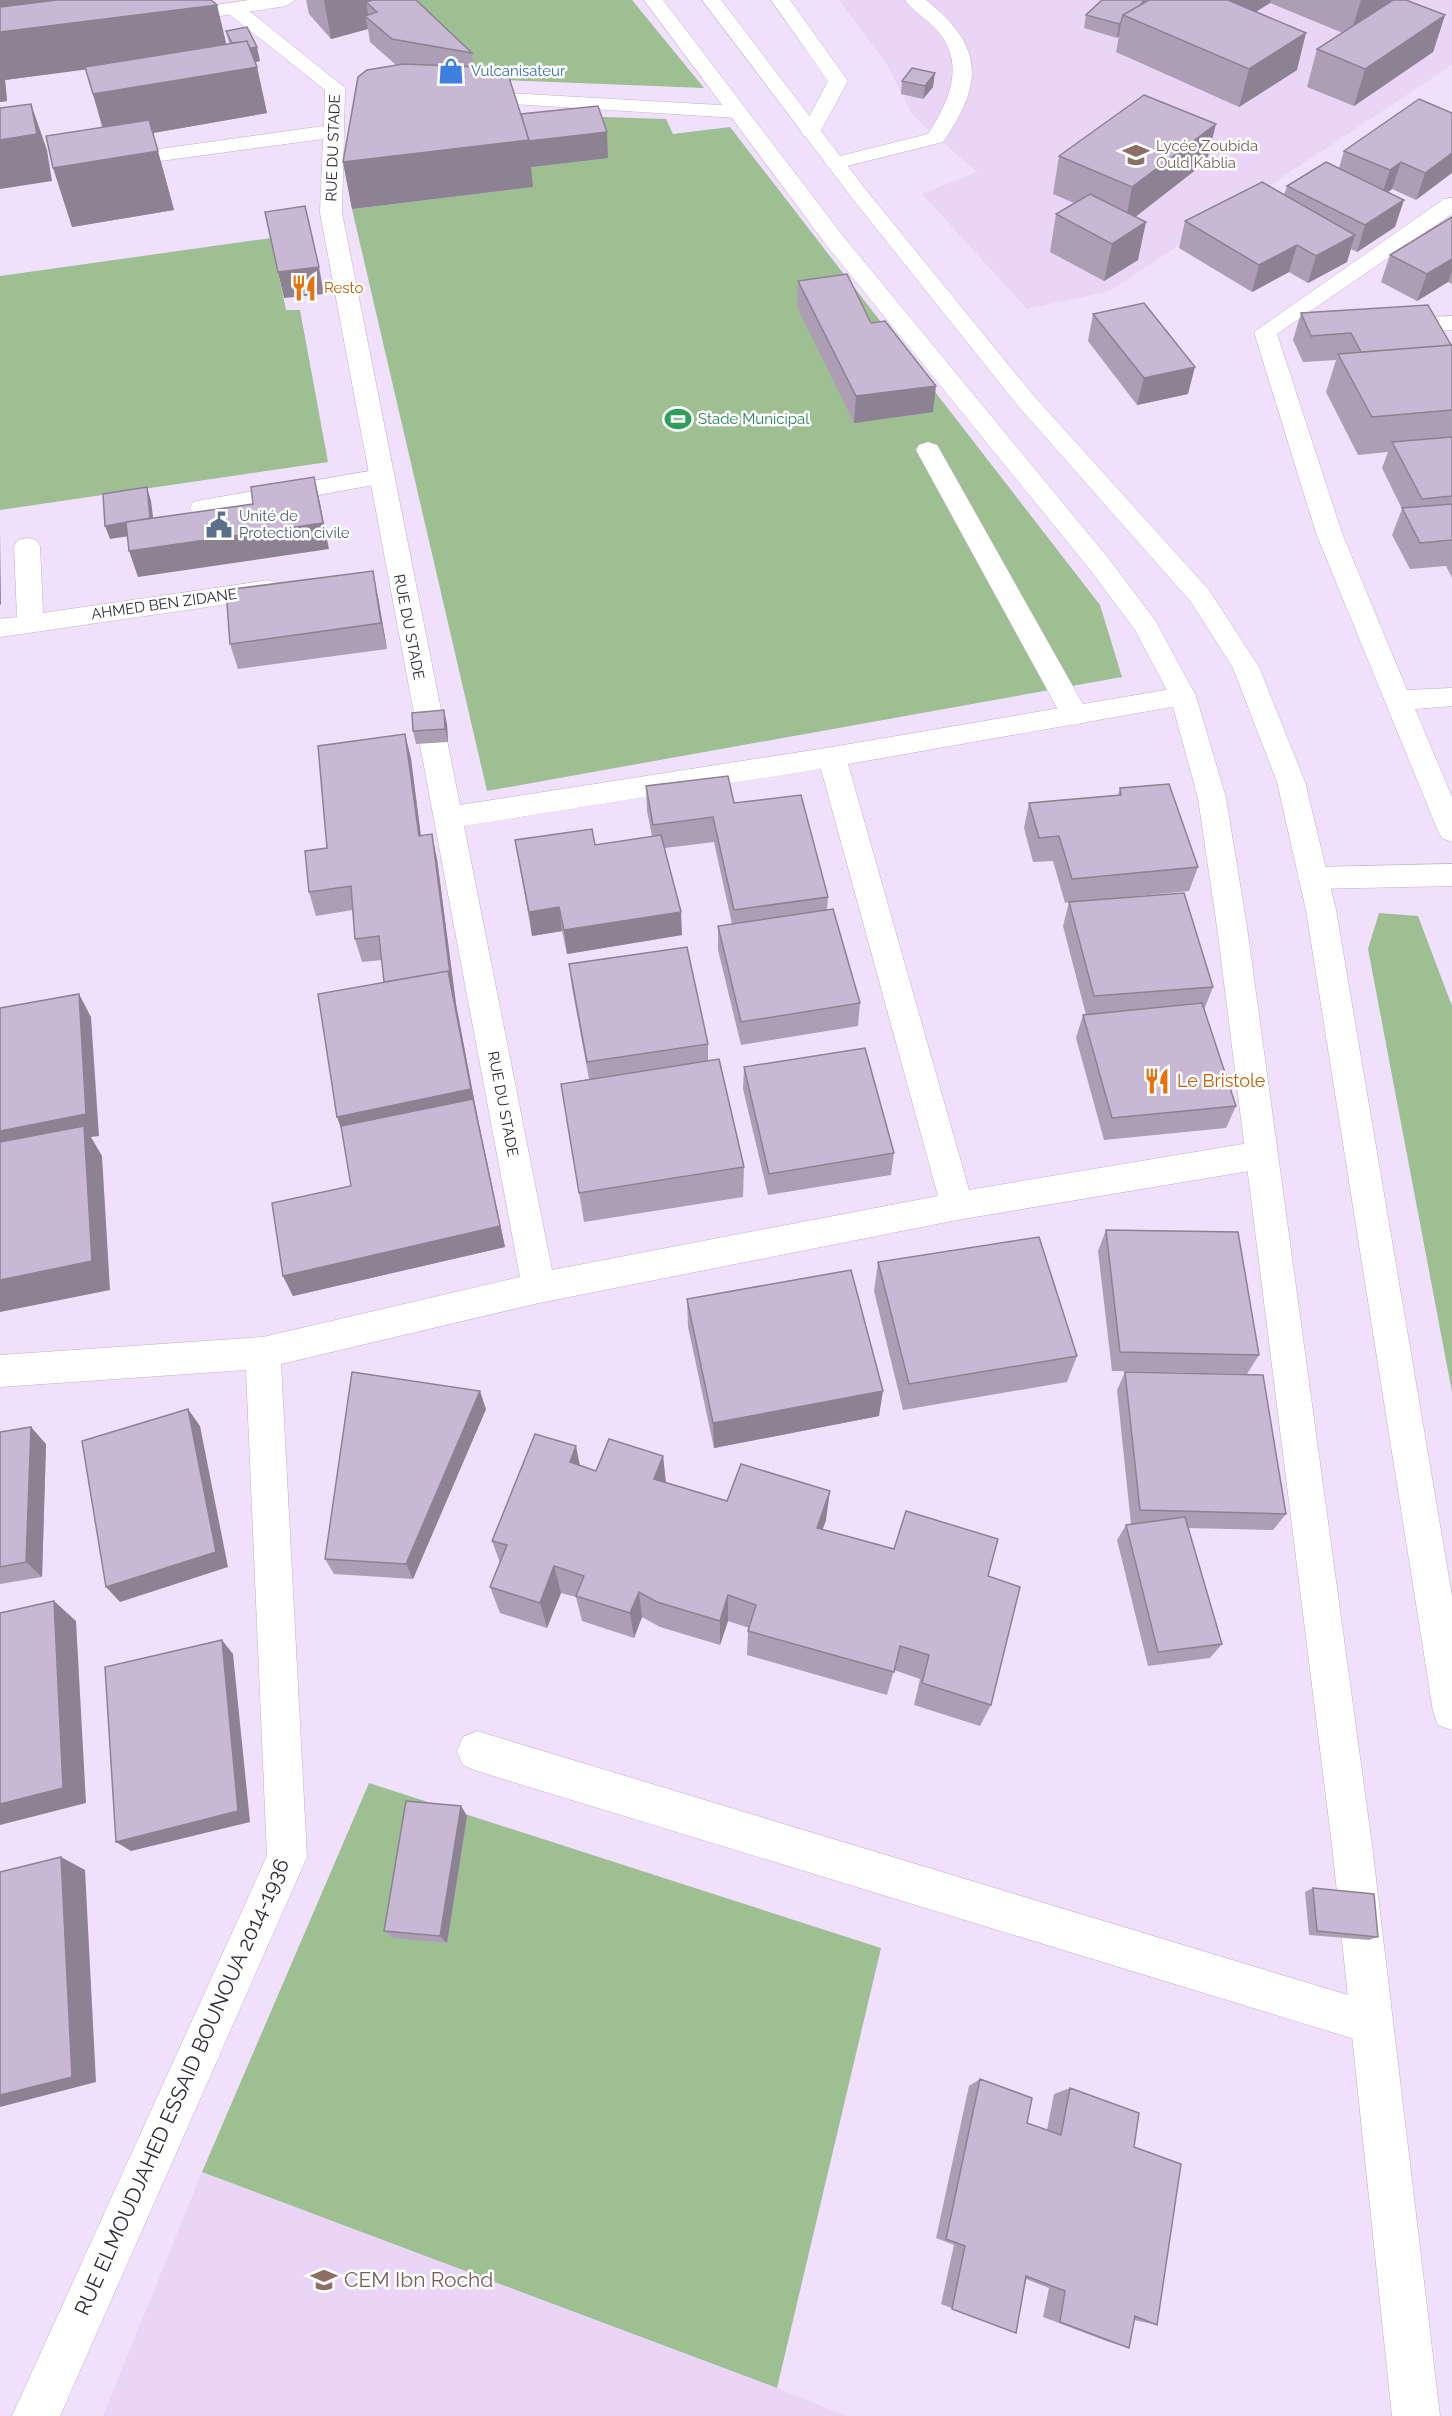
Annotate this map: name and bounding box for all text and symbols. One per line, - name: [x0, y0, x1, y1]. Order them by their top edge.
- shop icon: Vulcanisateur: [436, 56, 466, 86]
- place label: Vulcanisateur: [471, 62, 566, 80]
- street label: RUE DU STADE: [322, 94, 344, 202]
- place label: Lycée Zoubida Ould Kablia: [1156, 137, 1258, 172]
- school or university icon: Lycée Zoubida Ould Kablia: [1121, 140, 1151, 170]
- restaurant icon: Resto: [289, 273, 319, 303]
- place label: Resto: [324, 279, 363, 297]
- sports icon: Stade Municipal: [663, 404, 693, 434]
- place label: Stade Municipal: [698, 410, 810, 428]
- place label: Unité de Protection civile: [239, 507, 350, 542]
- public building icon: Unité de Protection civile: [204, 510, 234, 540]
- street label: RUE DU STADE: [390, 573, 428, 681]
- street label: AHMED BEN ZIDANE: [90, 585, 238, 623]
- street label: RUE DU STADE: [484, 1050, 522, 1158]
- restaurant icon: Le Bristole: [1142, 1066, 1172, 1096]
- place label: Le Bristole: [1177, 1070, 1266, 1091]
- street label: RUE ELMOUDJAHED ESSAID BOUNOUA 2014-1936: [69, 1854, 294, 2319]
- school or university icon: CEM Ibn Rochd: [309, 2265, 339, 2295]
- place label: CEM Ibn Rochd: [344, 2267, 493, 2292]

